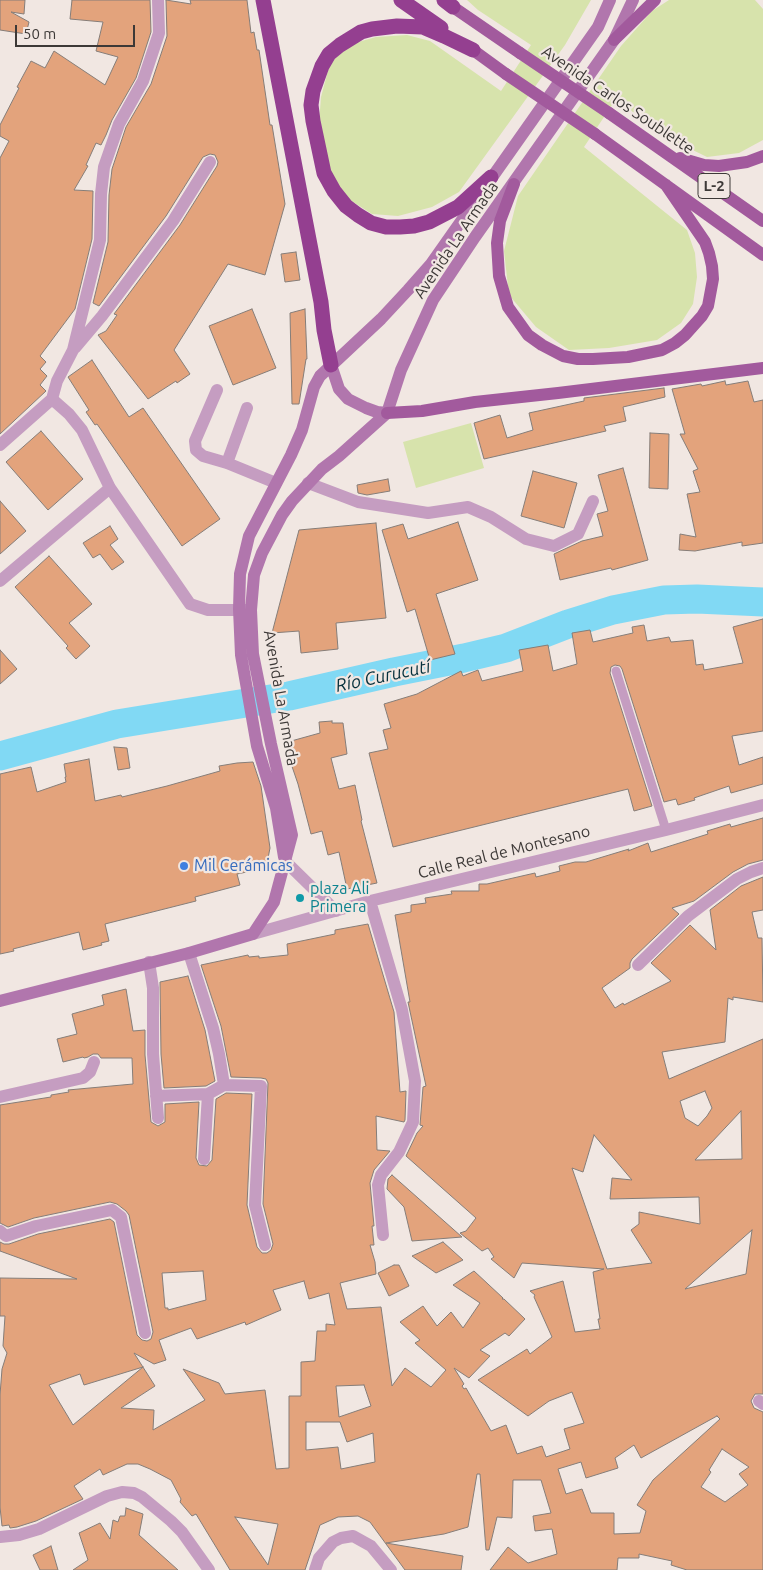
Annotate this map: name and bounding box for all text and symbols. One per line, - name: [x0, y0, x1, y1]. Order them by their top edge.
- scale bar: [18, 15, 138, 47]
- text: 50 m: [23, 25, 56, 42]
- street label: Avenida Carlos Soublette: [538, 42, 698, 158]
- road number: L-2: [698, 174, 730, 198]
- street label: Avenida La Armada: [410, 178, 502, 302]
- street label: Avenida La Armada: [260, 629, 302, 767]
- water label: Río Curucutí: [334, 655, 432, 697]
- street label: Calle Real de Montesano: [416, 821, 592, 883]
- place label: Mil Cerámicas: [194, 856, 293, 876]
- marker: Mil Cerámicas: [178, 860, 190, 872]
- place label: plaza Ali Primera: [310, 879, 370, 917]
- marker: plaza Ali Primera: [294, 892, 306, 904]

